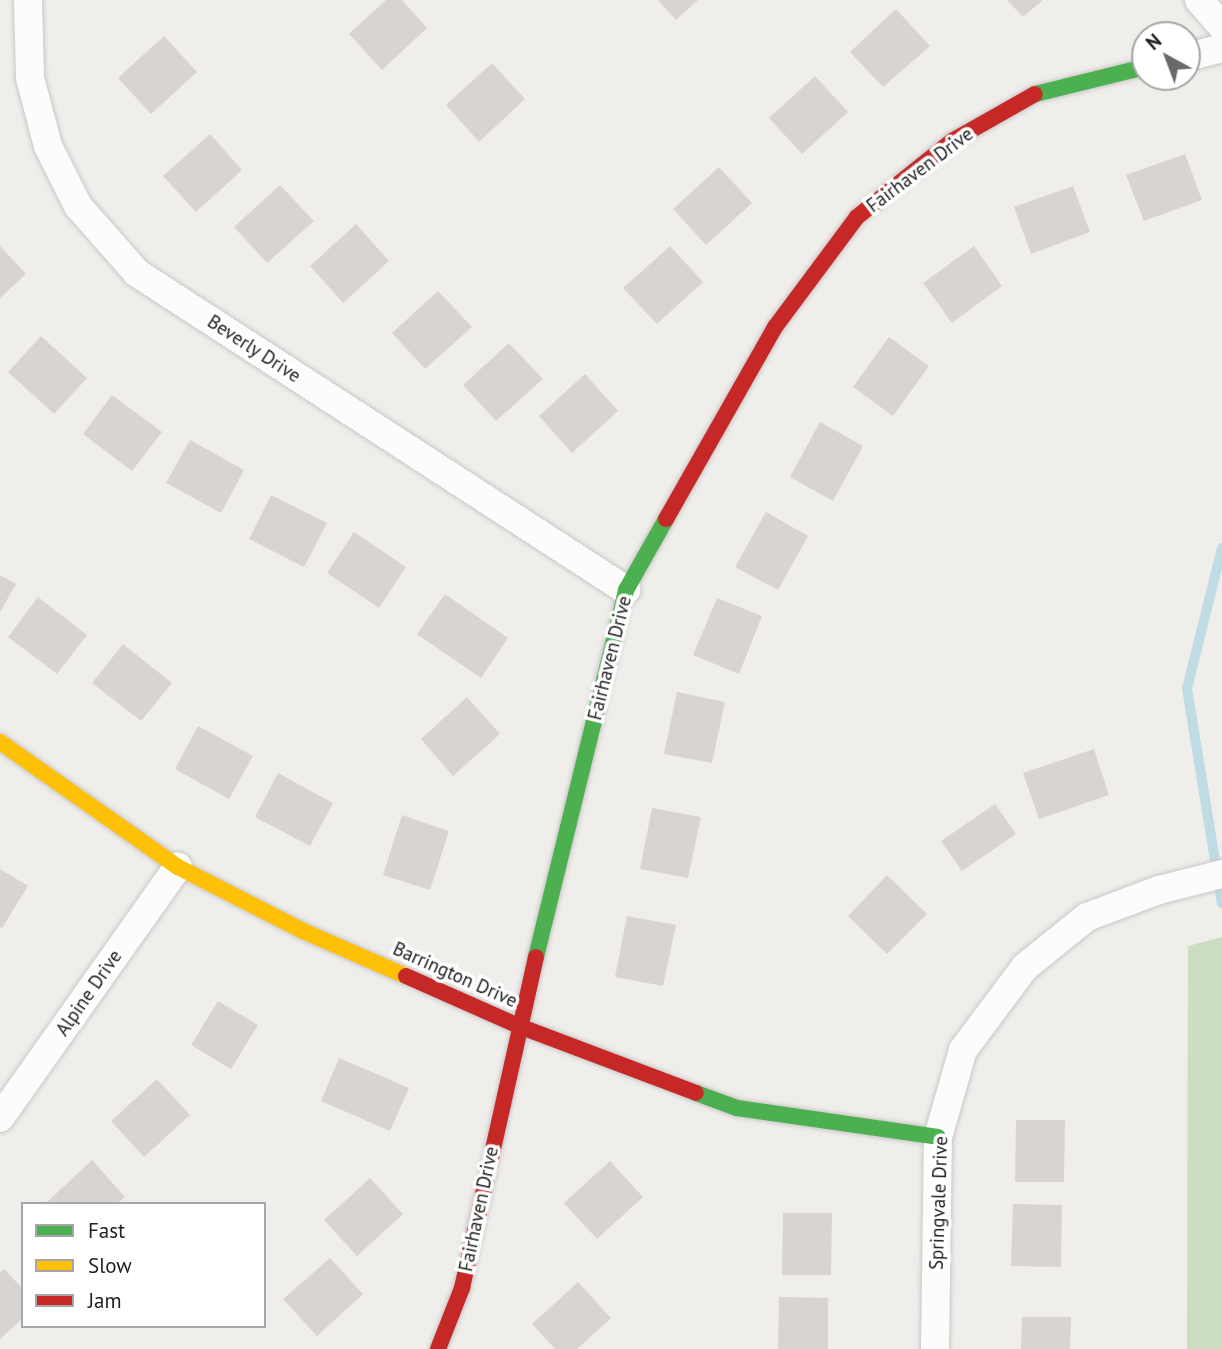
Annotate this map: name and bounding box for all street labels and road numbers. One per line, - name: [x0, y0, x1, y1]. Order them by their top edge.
- street label: Fairhaven Drive: [862, 123, 978, 217]
- street label: Beverly Drive: [203, 310, 305, 388]
- street label: Fairhaven Drive: [584, 594, 636, 722]
- street label: Barrington Drive: [389, 937, 521, 1013]
- street label: Alpine Drive: [51, 946, 127, 1040]
- street label: Springvale Drive: [925, 1136, 953, 1270]
- street label: Fairhaven Drive: [455, 1144, 503, 1274]

